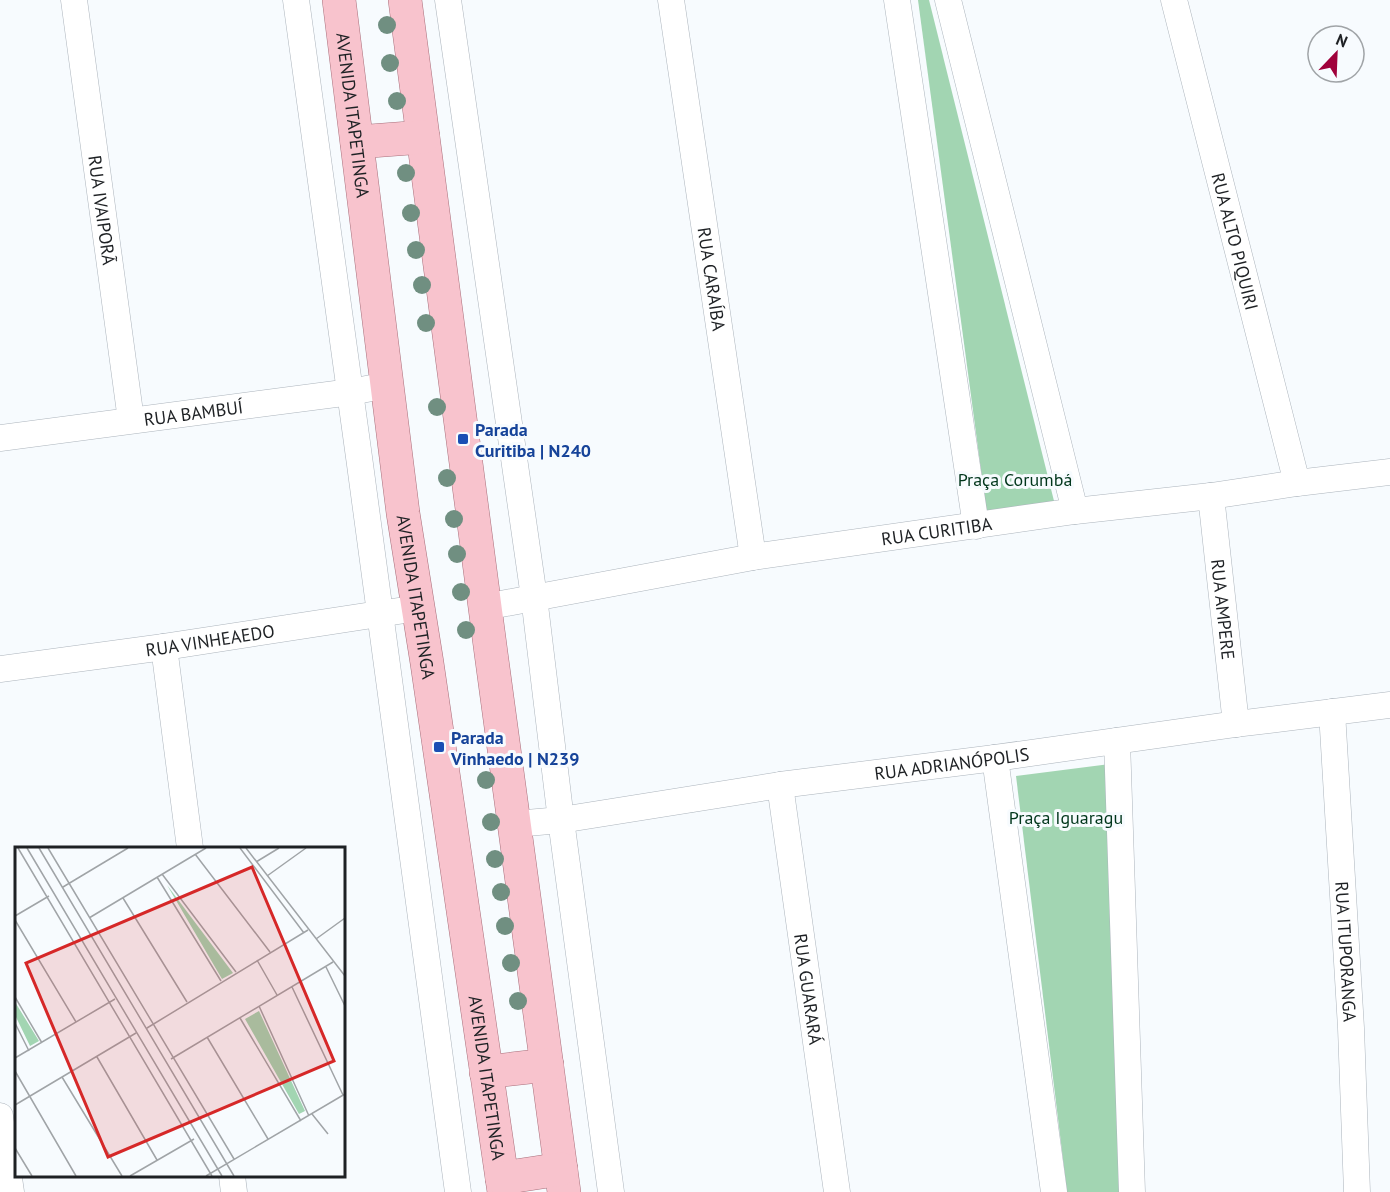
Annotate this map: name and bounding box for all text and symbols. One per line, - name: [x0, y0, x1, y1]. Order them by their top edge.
- north arrow: [1306, 24, 1366, 84]
- text: N: [1333, 29, 1351, 51]
- street label: AVENIDA ITAPETINGA: [332, 31, 375, 199]
- street label: RUA IVAIPORÃ: [84, 154, 121, 267]
- street label: RUA ALTO PIQUIRI: [1207, 170, 1264, 312]
- street label: RUA CARAÍBA: [693, 226, 731, 333]
- street label: RUA BAMBUÍ: [142, 395, 245, 431]
- place label: Parada Curitiba | N240: [475, 418, 591, 462]
- marker: Parada Curitiba | N240: [456, 432, 470, 446]
- park label: Praça Corumbá: [958, 468, 1072, 491]
- street label: RUA CURITIBA: [880, 511, 994, 550]
- street label: AVENIDA ITAPETINGA: [392, 513, 441, 681]
- street label: RUA AMPERE: [1206, 558, 1240, 661]
- street label: RUA VINHEAEDO: [144, 619, 276, 661]
- place label: Parada Vinhaedo | N239: [450, 726, 579, 770]
- marker: Parada Vinhaedo | N239: [432, 740, 446, 754]
- street label: RUA ADRIANÓPOLIS: [873, 742, 1031, 785]
- park label: Praça Iguaragu: [1009, 806, 1123, 829]
- inset map: [15, 847, 345, 1177]
- street label: RUA ITUPORANGA: [1331, 881, 1362, 1023]
- street label: RUA GUARARÁ: [789, 932, 828, 1047]
- street label: AVENIDA ITAPETINGA: [464, 994, 511, 1162]

